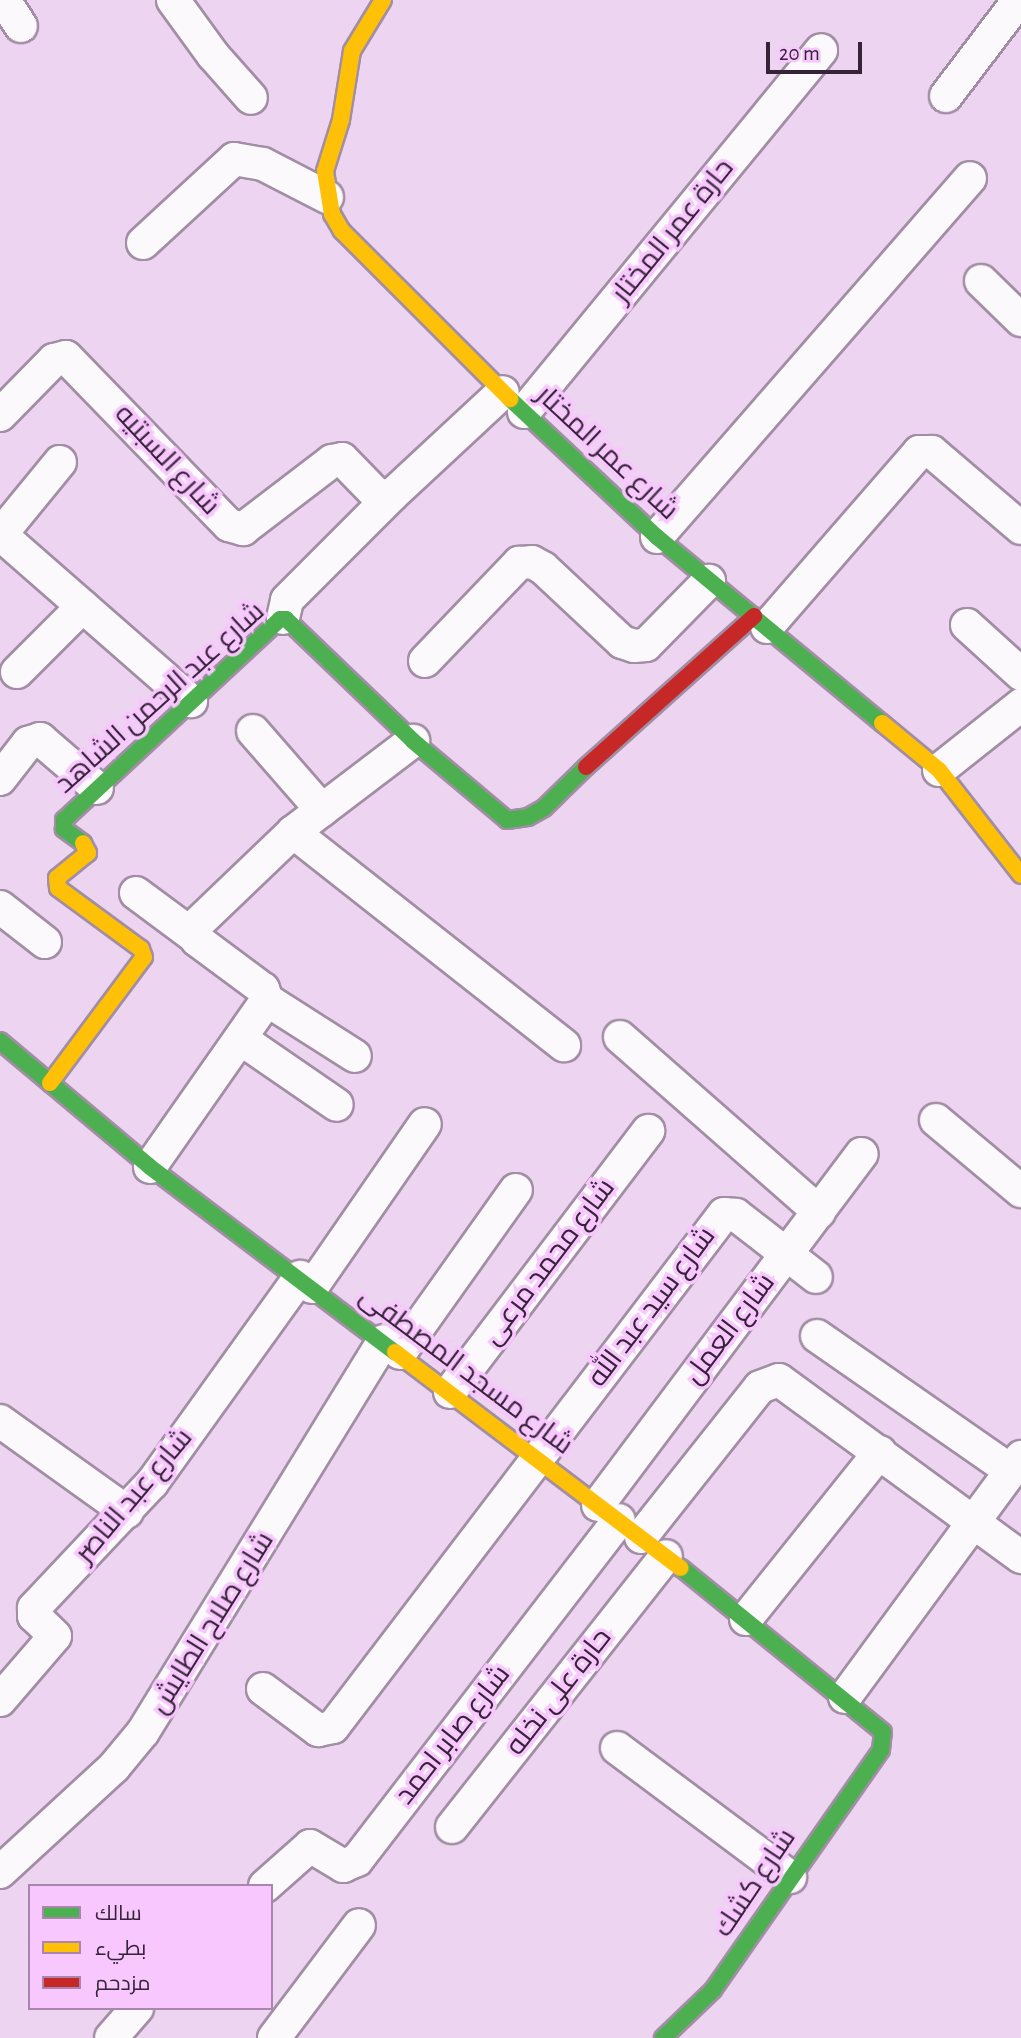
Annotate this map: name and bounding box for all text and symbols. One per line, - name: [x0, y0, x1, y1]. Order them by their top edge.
- scale bar: [769, 28, 865, 72]
- text: 20 m: [779, 43, 820, 64]
- street label: حارة عمر المختار: [605, 152, 741, 310]
- street label: شارع عمر المختار: [529, 379, 685, 527]
- street label: شارع السبتيه: [107, 398, 227, 522]
- street label: شارع عبد الرحمن الشاهد: [48, 595, 272, 801]
- street label: شارع محمد مرعى: [475, 1172, 623, 1352]
- street label: شارع سيد عبد الله: [581, 1221, 723, 1393]
- street label: شارع العمل: [677, 1267, 783, 1391]
- street label: شارع مسجد المصطفى: [352, 1280, 580, 1462]
- street label: شارع عبد الناصر: [68, 1422, 200, 1570]
- street label: شارع صلاح الطايش: [143, 1526, 281, 1720]
- street label: حارة على نخله: [499, 1622, 619, 1762]
- street label: شارع صابر احمد: [388, 1659, 518, 1811]
- street label: شارع كشك: [707, 1822, 803, 1944]
- legend: [28, 1884, 273, 2010]
- text: سالك: [95, 1903, 142, 1924]
- text: بطيء: [95, 1938, 146, 1959]
- text: مزدحم: [95, 1973, 150, 1994]

